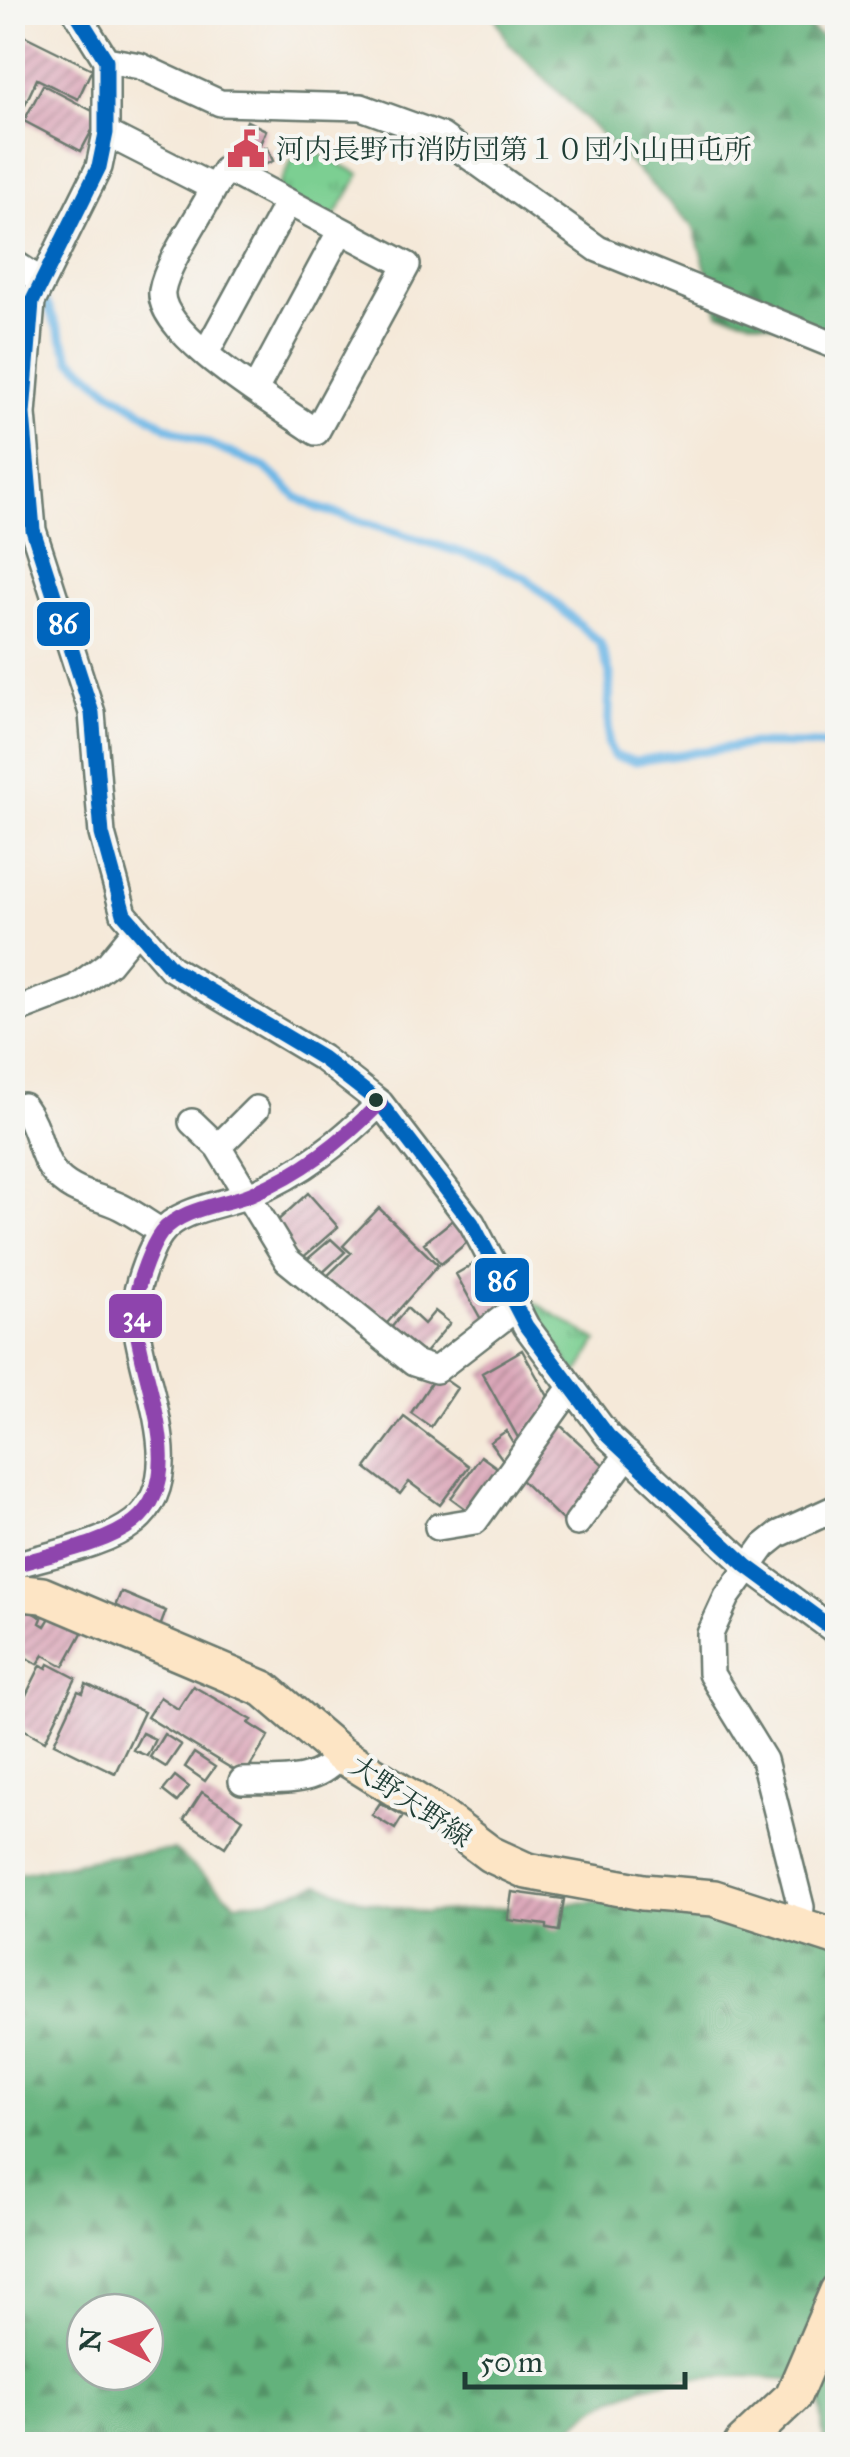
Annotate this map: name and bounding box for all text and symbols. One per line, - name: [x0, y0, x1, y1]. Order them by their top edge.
- public building icon: 河内長野市消防団第１０団小山田屯所: [225, 128, 267, 170]
- place label: 河内長野市消防団第１０団小山田屯所: [276, 132, 752, 167]
- line badge: 86: [35, 600, 92, 648]
- text: 86: [48, 606, 79, 641]
- unlabelled marker: [366, 1090, 386, 1110]
- line badge: 86: [473, 1256, 531, 1304]
- text: 86: [487, 1263, 518, 1298]
- line badge: 34: [107, 1292, 164, 1340]
- text: 34: [123, 1299, 151, 1334]
- street label: 大野天野線: [343, 1748, 479, 1855]
- north arrow: [65, 2292, 165, 2392]
- text: N: [72, 2326, 109, 2353]
- scale bar: [465, 2327, 685, 2389]
- text: 50 m: [480, 2344, 543, 2380]

